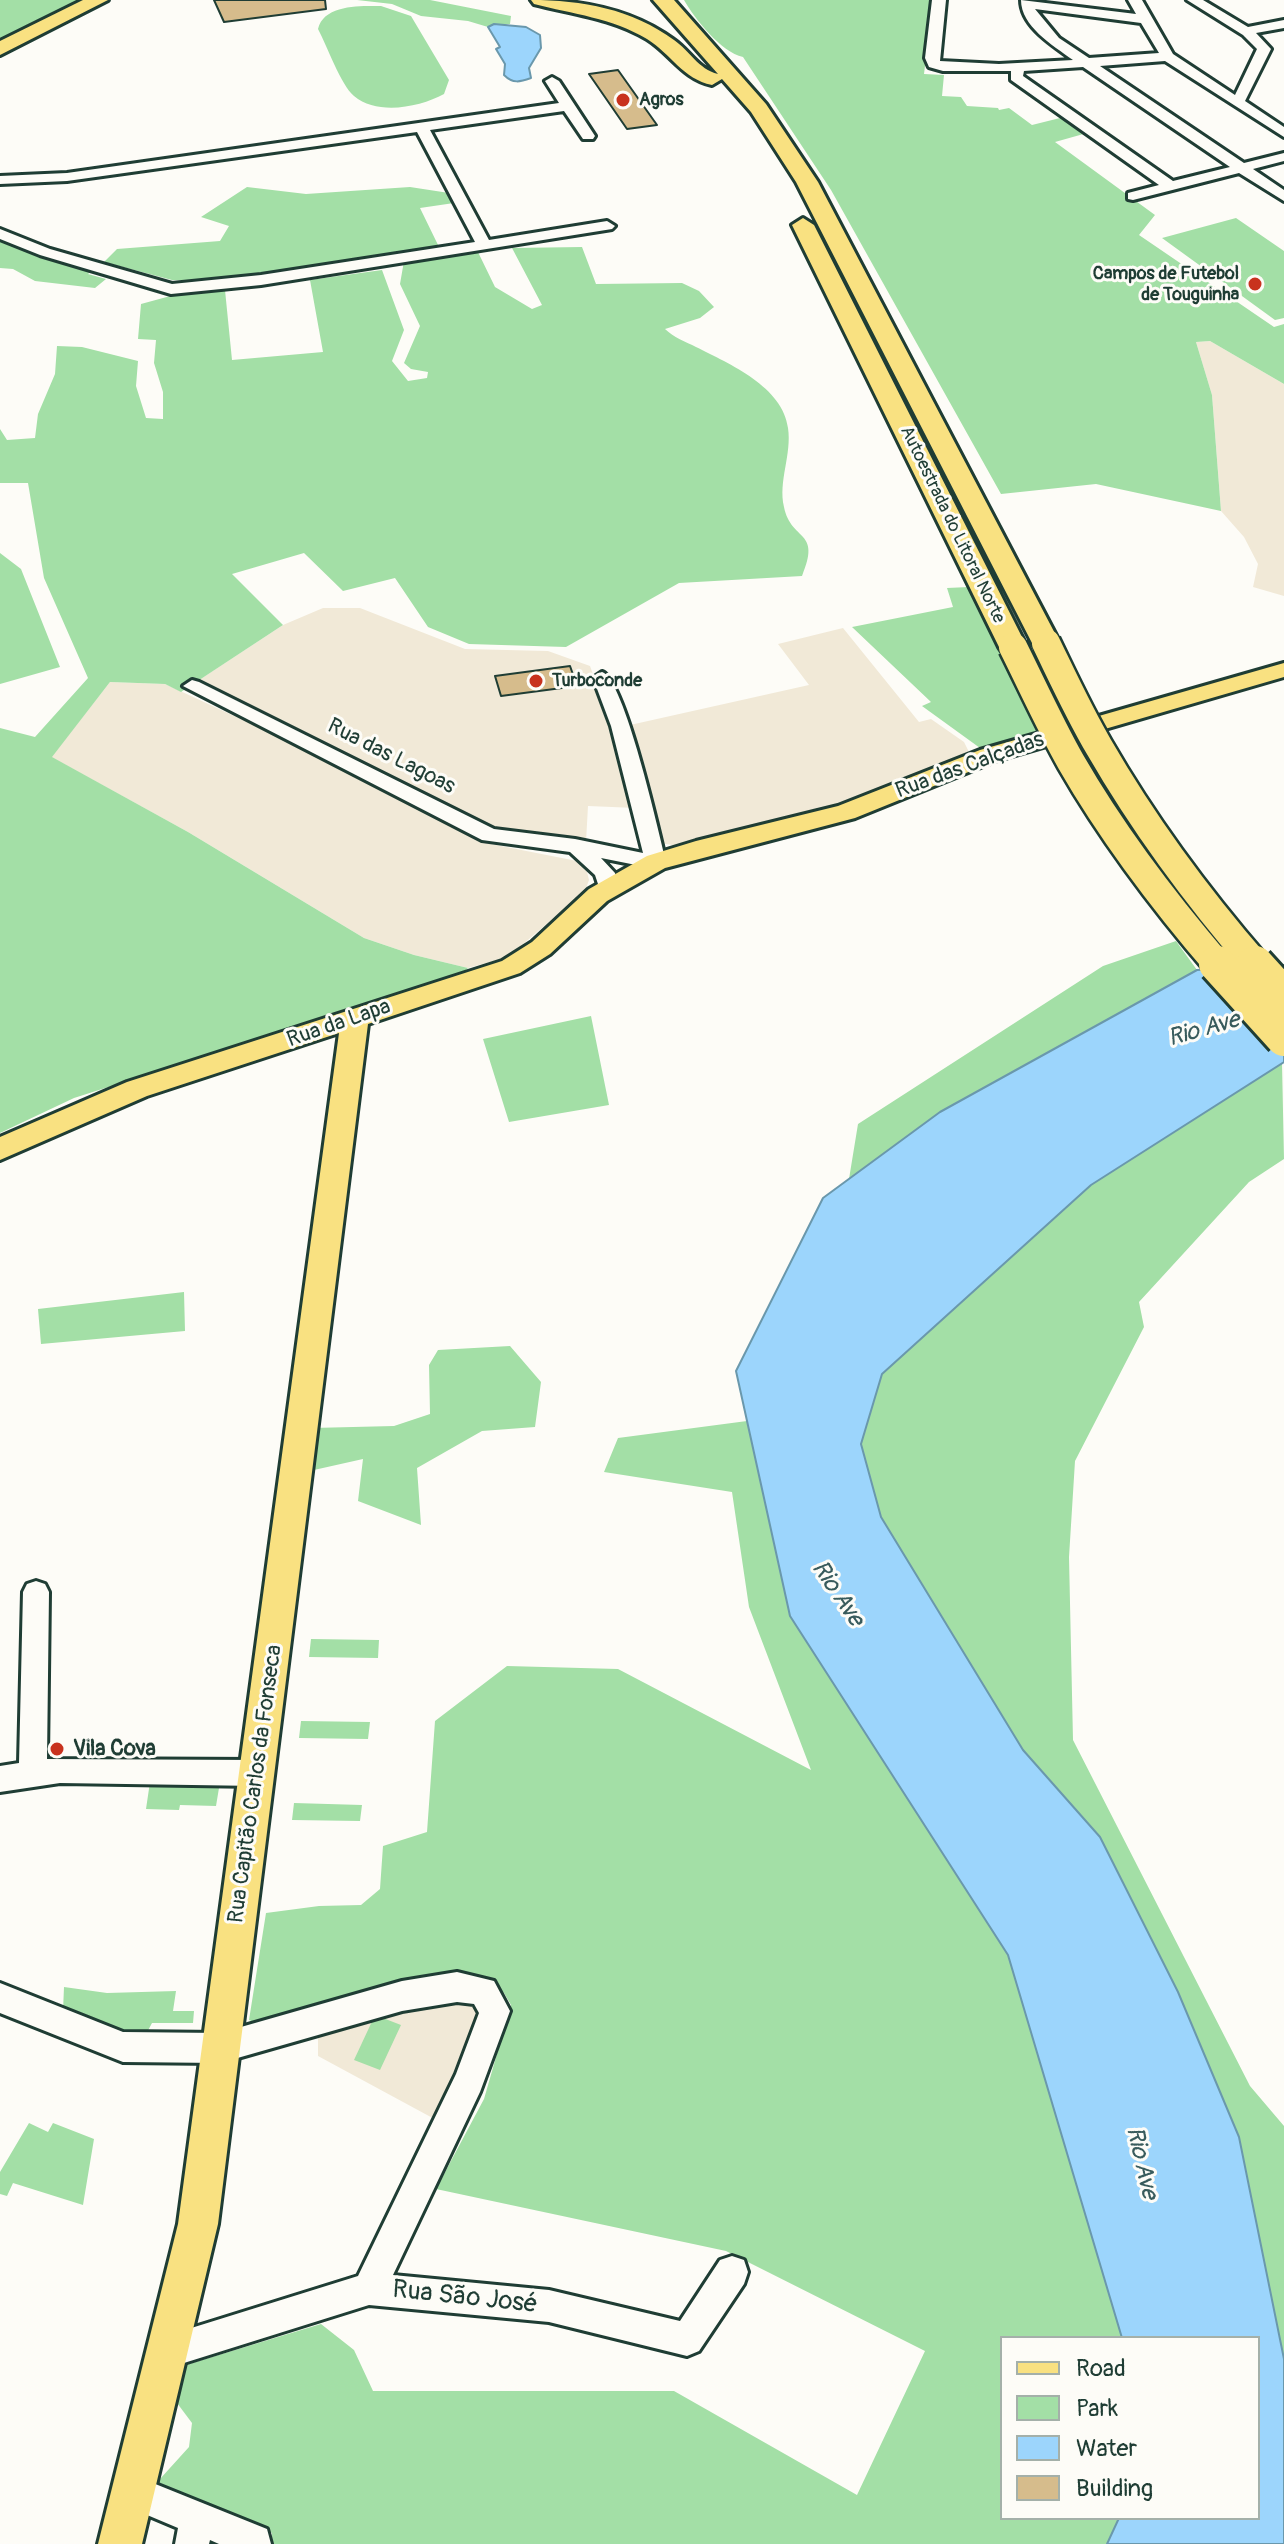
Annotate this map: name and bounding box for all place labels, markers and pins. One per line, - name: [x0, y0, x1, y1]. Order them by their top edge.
- place label: Agros: [639, 89, 684, 111]
- marker: Agros: [614, 91, 632, 109]
- place label: Campos de Futebol de Touguinha: [1093, 263, 1239, 306]
- marker: Campos de Futebol de Touguinha: [1246, 275, 1264, 293]
- place label: Turboconde: [552, 670, 642, 692]
- marker: Turboconde: [527, 672, 545, 690]
- place label: Vila Cova: [73, 1736, 156, 1762]
- marker: Vila Cova: [48, 1740, 66, 1758]

